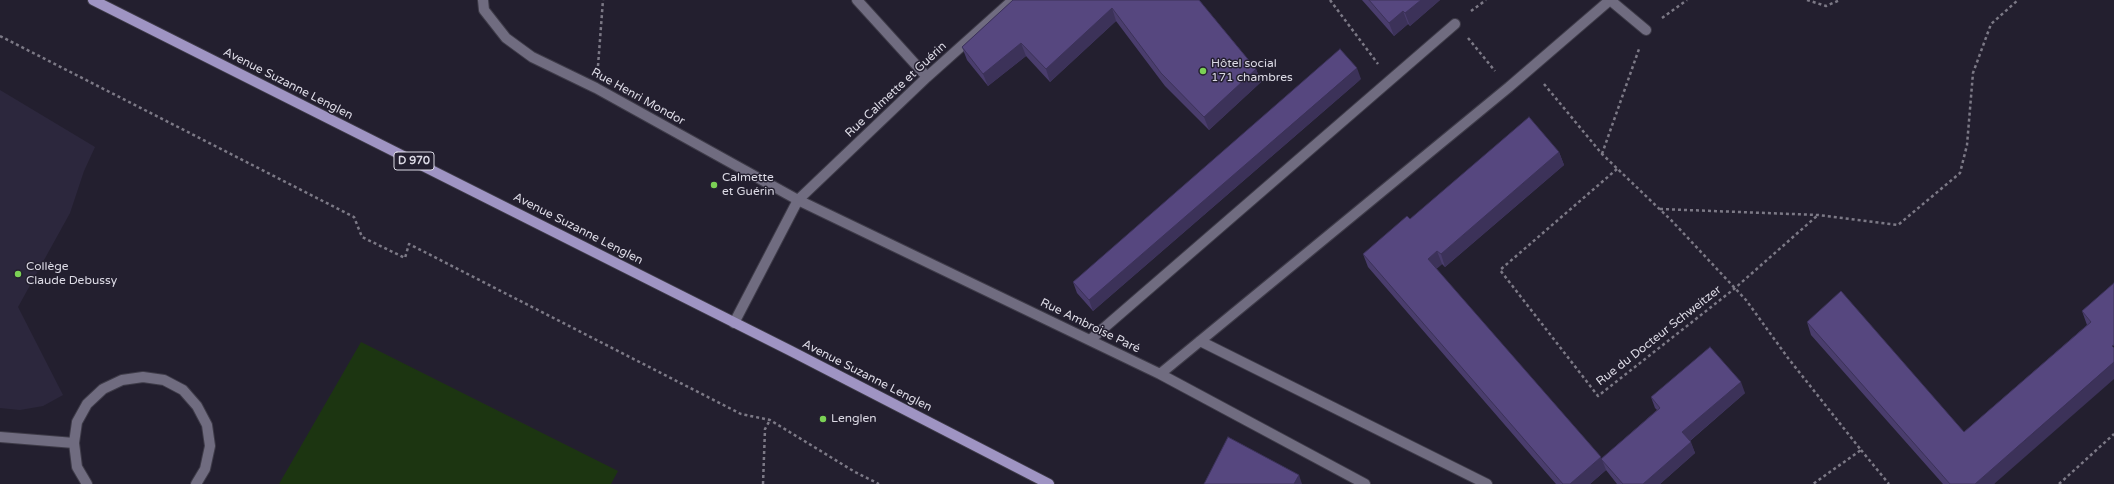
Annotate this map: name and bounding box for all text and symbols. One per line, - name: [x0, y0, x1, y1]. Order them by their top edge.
- street label: Rue Calmette et Guérin: [842, 39, 950, 141]
- street label: Avenue Suzanne Lenglen: [221, 45, 355, 123]
- place label: Hôtel social 171 chambres: [1211, 57, 1293, 85]
- street label: Rue Henri Mondor: [589, 65, 687, 129]
- marker: Hôtel social 171 chambres: [1198, 66, 1208, 76]
- road number: D 970: [394, 152, 434, 170]
- place label: Calmette et Guérin: [722, 171, 775, 199]
- marker: Calmette et Guérin: [709, 180, 719, 190]
- street label: Avenue Suzanne Lenglen: [511, 190, 645, 268]
- place label: Collège Claude Debussy: [26, 260, 117, 288]
- marker: Collège Claude Debussy: [13, 269, 23, 279]
- street label: Rue du Docteur Schweitzer: [1594, 283, 1724, 389]
- street label: Rue Ambroise Paré: [1038, 296, 1142, 356]
- street label: Avenue Suzanne Lenglen: [800, 337, 934, 415]
- place label: Lenglen: [831, 412, 877, 426]
- marker: Lenglen: [818, 414, 828, 424]

